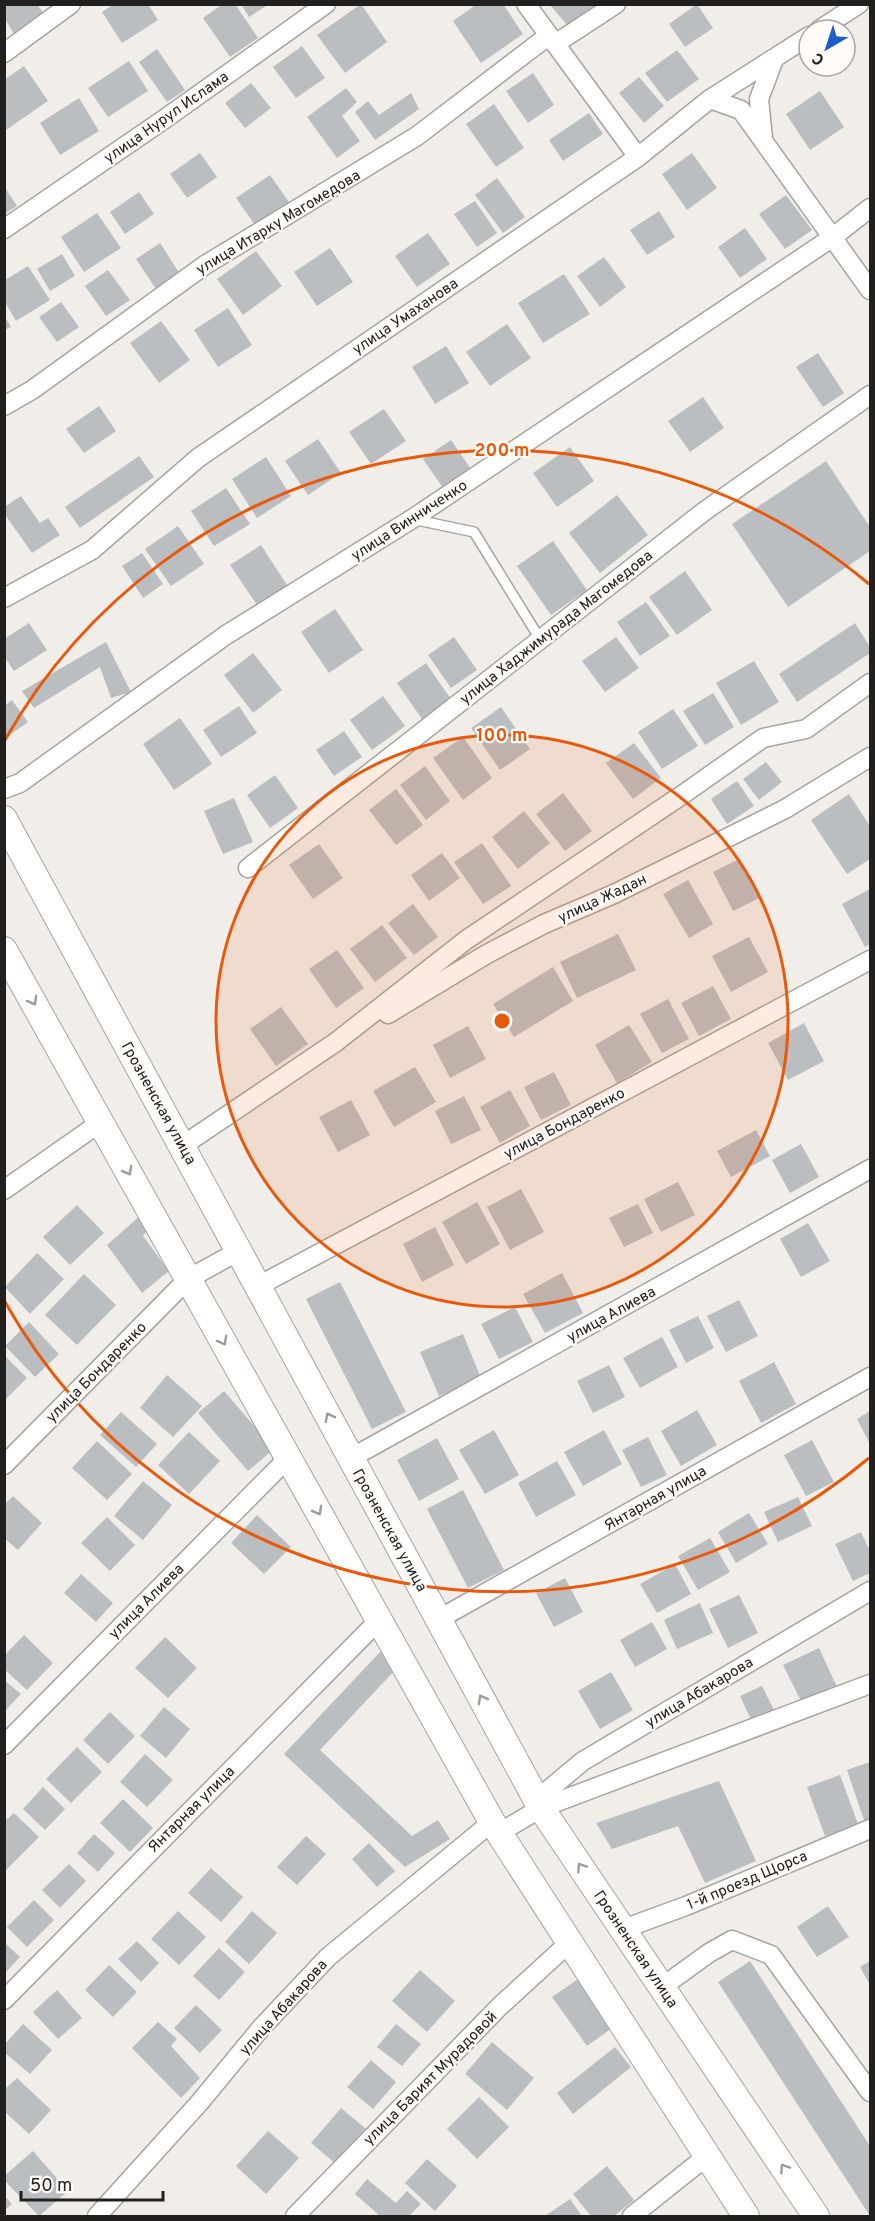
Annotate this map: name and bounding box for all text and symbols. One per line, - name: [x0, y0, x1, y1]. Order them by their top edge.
- north arrow: [797, 18, 857, 78]
- text: С: [809, 47, 829, 69]
- street label: улица Нурул Ислама: [101, 68, 233, 168]
- street label: улица Итарку Магомедова: [193, 167, 364, 280]
- street label: улица Умаханова: [349, 275, 462, 360]
- text: 200 m: [474, 440, 530, 463]
- street label: улица Винниченко: [348, 477, 472, 566]
- street label: улица Хаджимурада Магомедова: [457, 547, 657, 709]
- text: 100 m: [476, 725, 528, 748]
- street label: улица Жадан: [555, 870, 650, 928]
- one-way arrow: [26, 995, 37, 1005]
- centre of rings: [492, 1011, 512, 1031]
- street label: Грозненская улица: [116, 1039, 199, 1168]
- street label: улица Бондаренко: [501, 1084, 629, 1164]
- one-way arrow: [121, 1165, 132, 1175]
- street label: улица Алиева: [564, 1283, 660, 1348]
- street label: улица Бондаренко: [43, 1319, 151, 1427]
- one-way arrow: [216, 1335, 227, 1345]
- one-way arrow: [325, 1413, 336, 1423]
- street label: Янтарная улица: [601, 1462, 710, 1536]
- street label: Грозненская улица: [347, 1466, 430, 1595]
- one-way arrow: [311, 1505, 322, 1516]
- street label: улица Алиева: [105, 1560, 189, 1644]
- street label: улица Абакарова: [642, 1654, 757, 1733]
- one-way arrow: [478, 1695, 489, 1705]
- street label: Янтарная улица: [145, 1763, 239, 1857]
- street label: 1-й проезд Щорса: [684, 1847, 811, 1915]
- one-way arrow: [577, 1862, 588, 1873]
- street label: Грозненская улица: [588, 1888, 681, 2012]
- street label: улица Абакарова: [236, 1956, 332, 2060]
- street label: улица Барият Мурадовой: [360, 2008, 502, 2150]
- scale bar: [21, 2164, 164, 2202]
- one-way arrow: [779, 2164, 791, 2174]
- text: 50 m: [30, 2175, 72, 2198]

